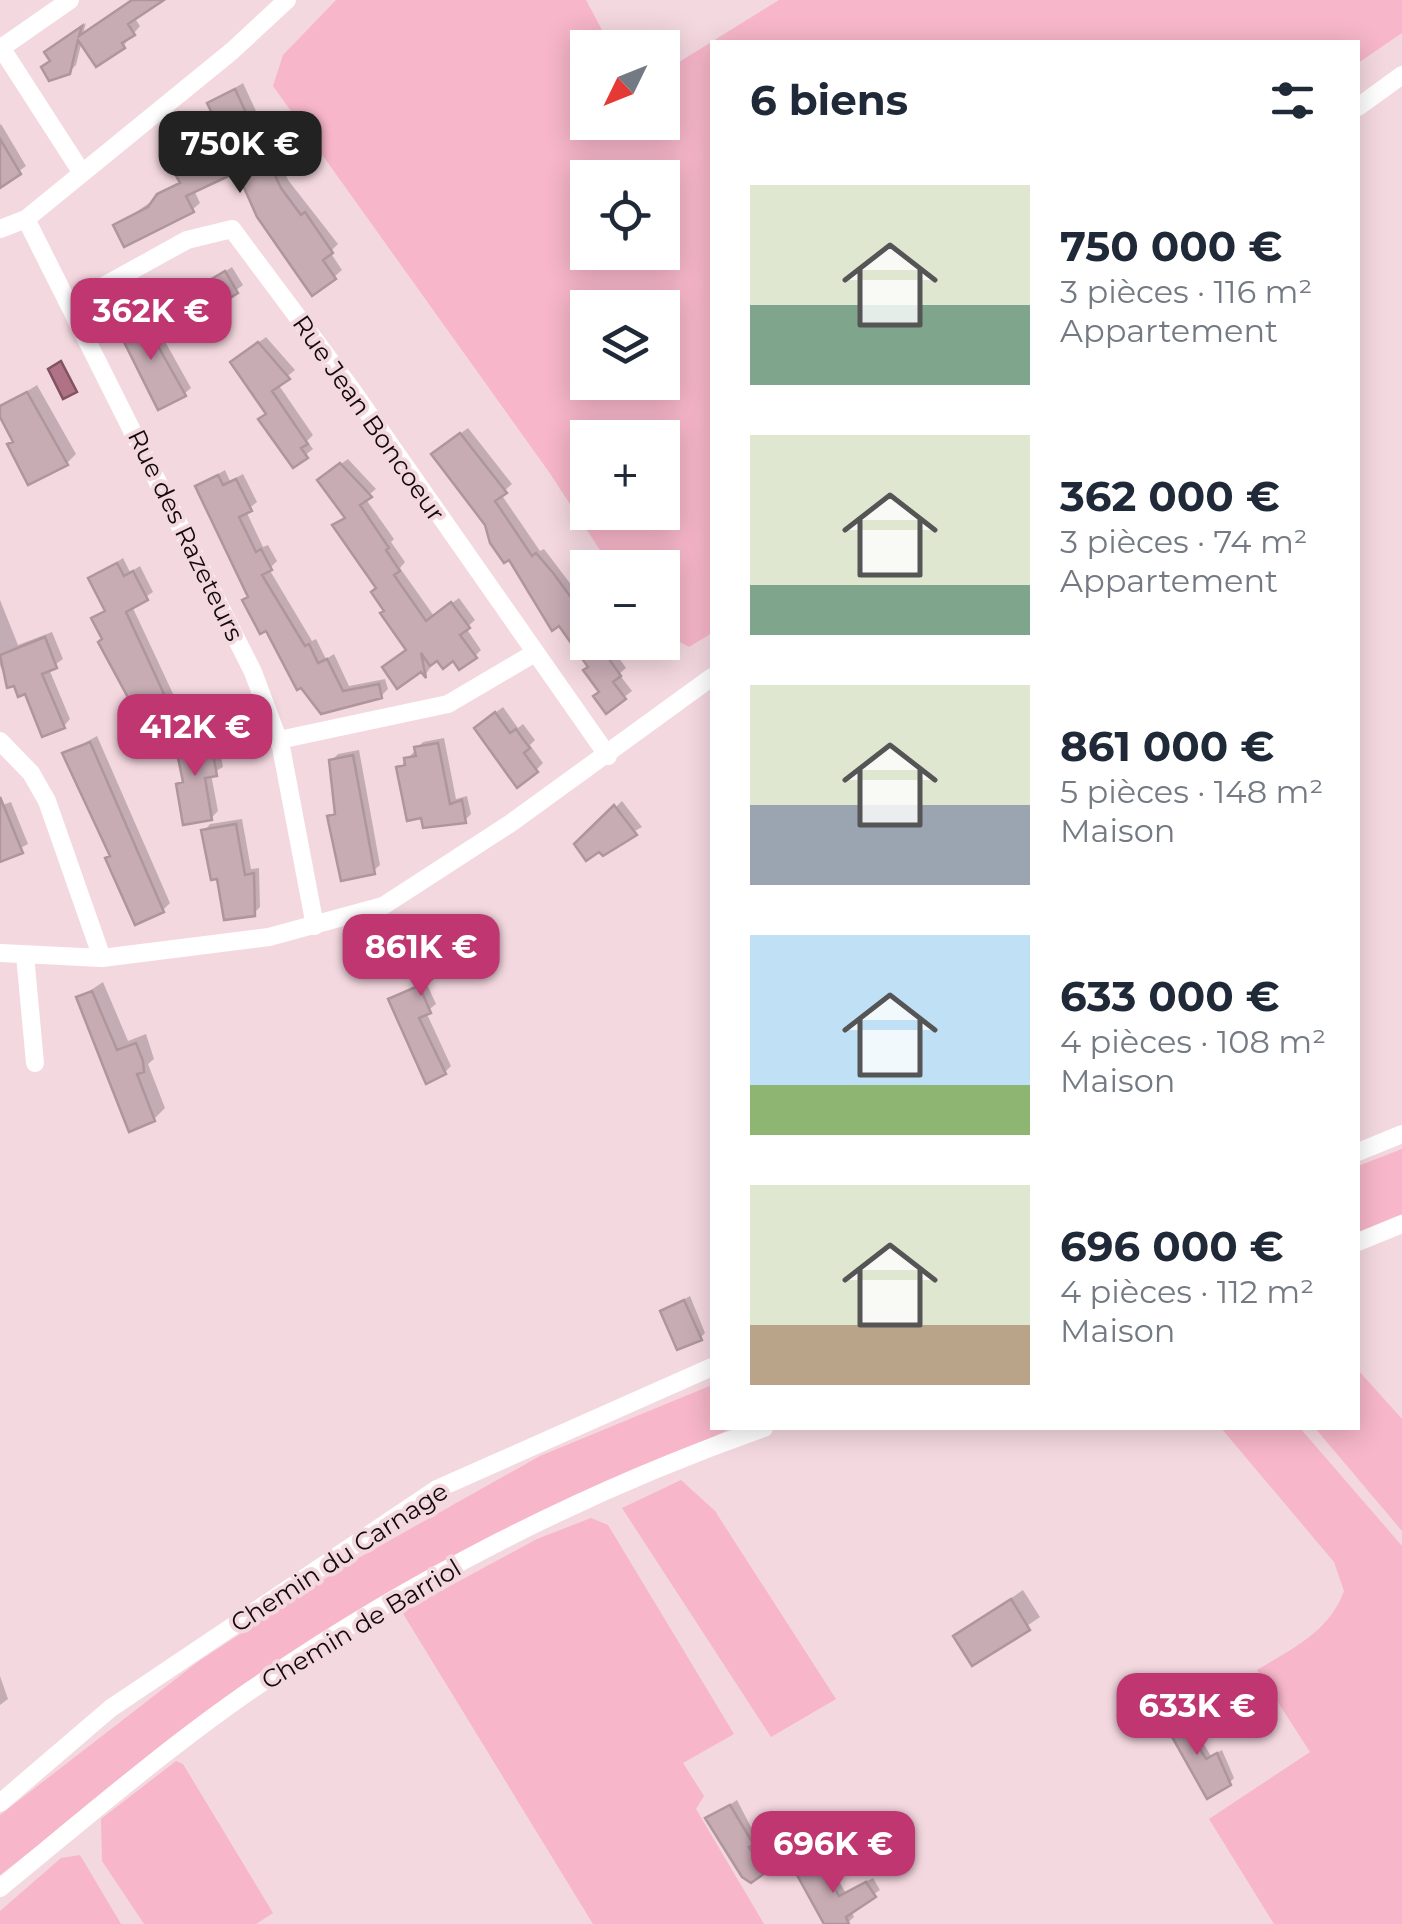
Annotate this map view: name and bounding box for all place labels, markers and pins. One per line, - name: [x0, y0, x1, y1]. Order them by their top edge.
- pin: 750K €: [159, 111, 321, 196]
- pin: 362K €: [70, 278, 232, 363]
- pin: 412K €: [114, 694, 276, 779]
- pin: 861K €: [340, 914, 502, 999]
- pin: 633K €: [1116, 1673, 1278, 1758]
- pin: 696K €: [752, 1811, 914, 1896]

